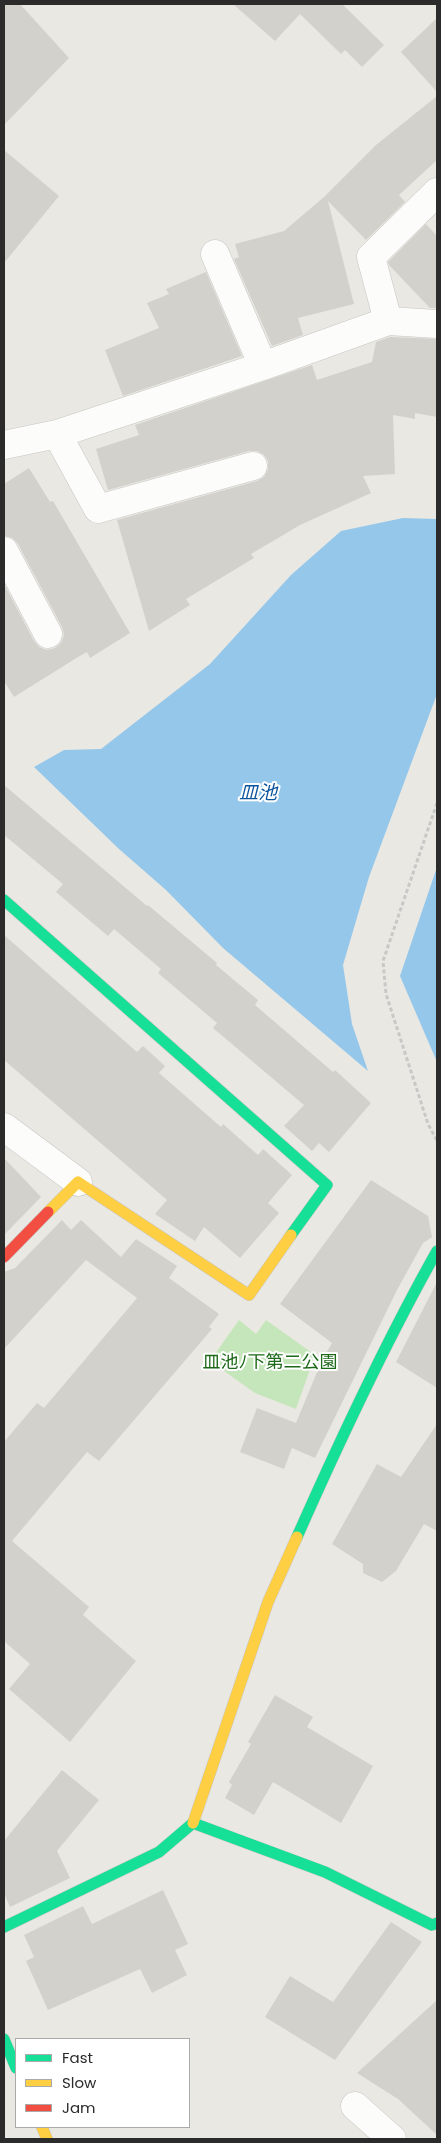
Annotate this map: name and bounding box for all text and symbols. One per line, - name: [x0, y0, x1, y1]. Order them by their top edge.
- water label: 皿池: [239, 783, 277, 805]
- park label: 皿池ﾉ下第二公園: [203, 1352, 337, 1374]
- legend: [15, 2038, 190, 2128]
- text: Fast: [62, 2047, 93, 2068]
- text: Slow: [62, 2072, 96, 2093]
- text: Jam: [62, 2097, 96, 2118]

